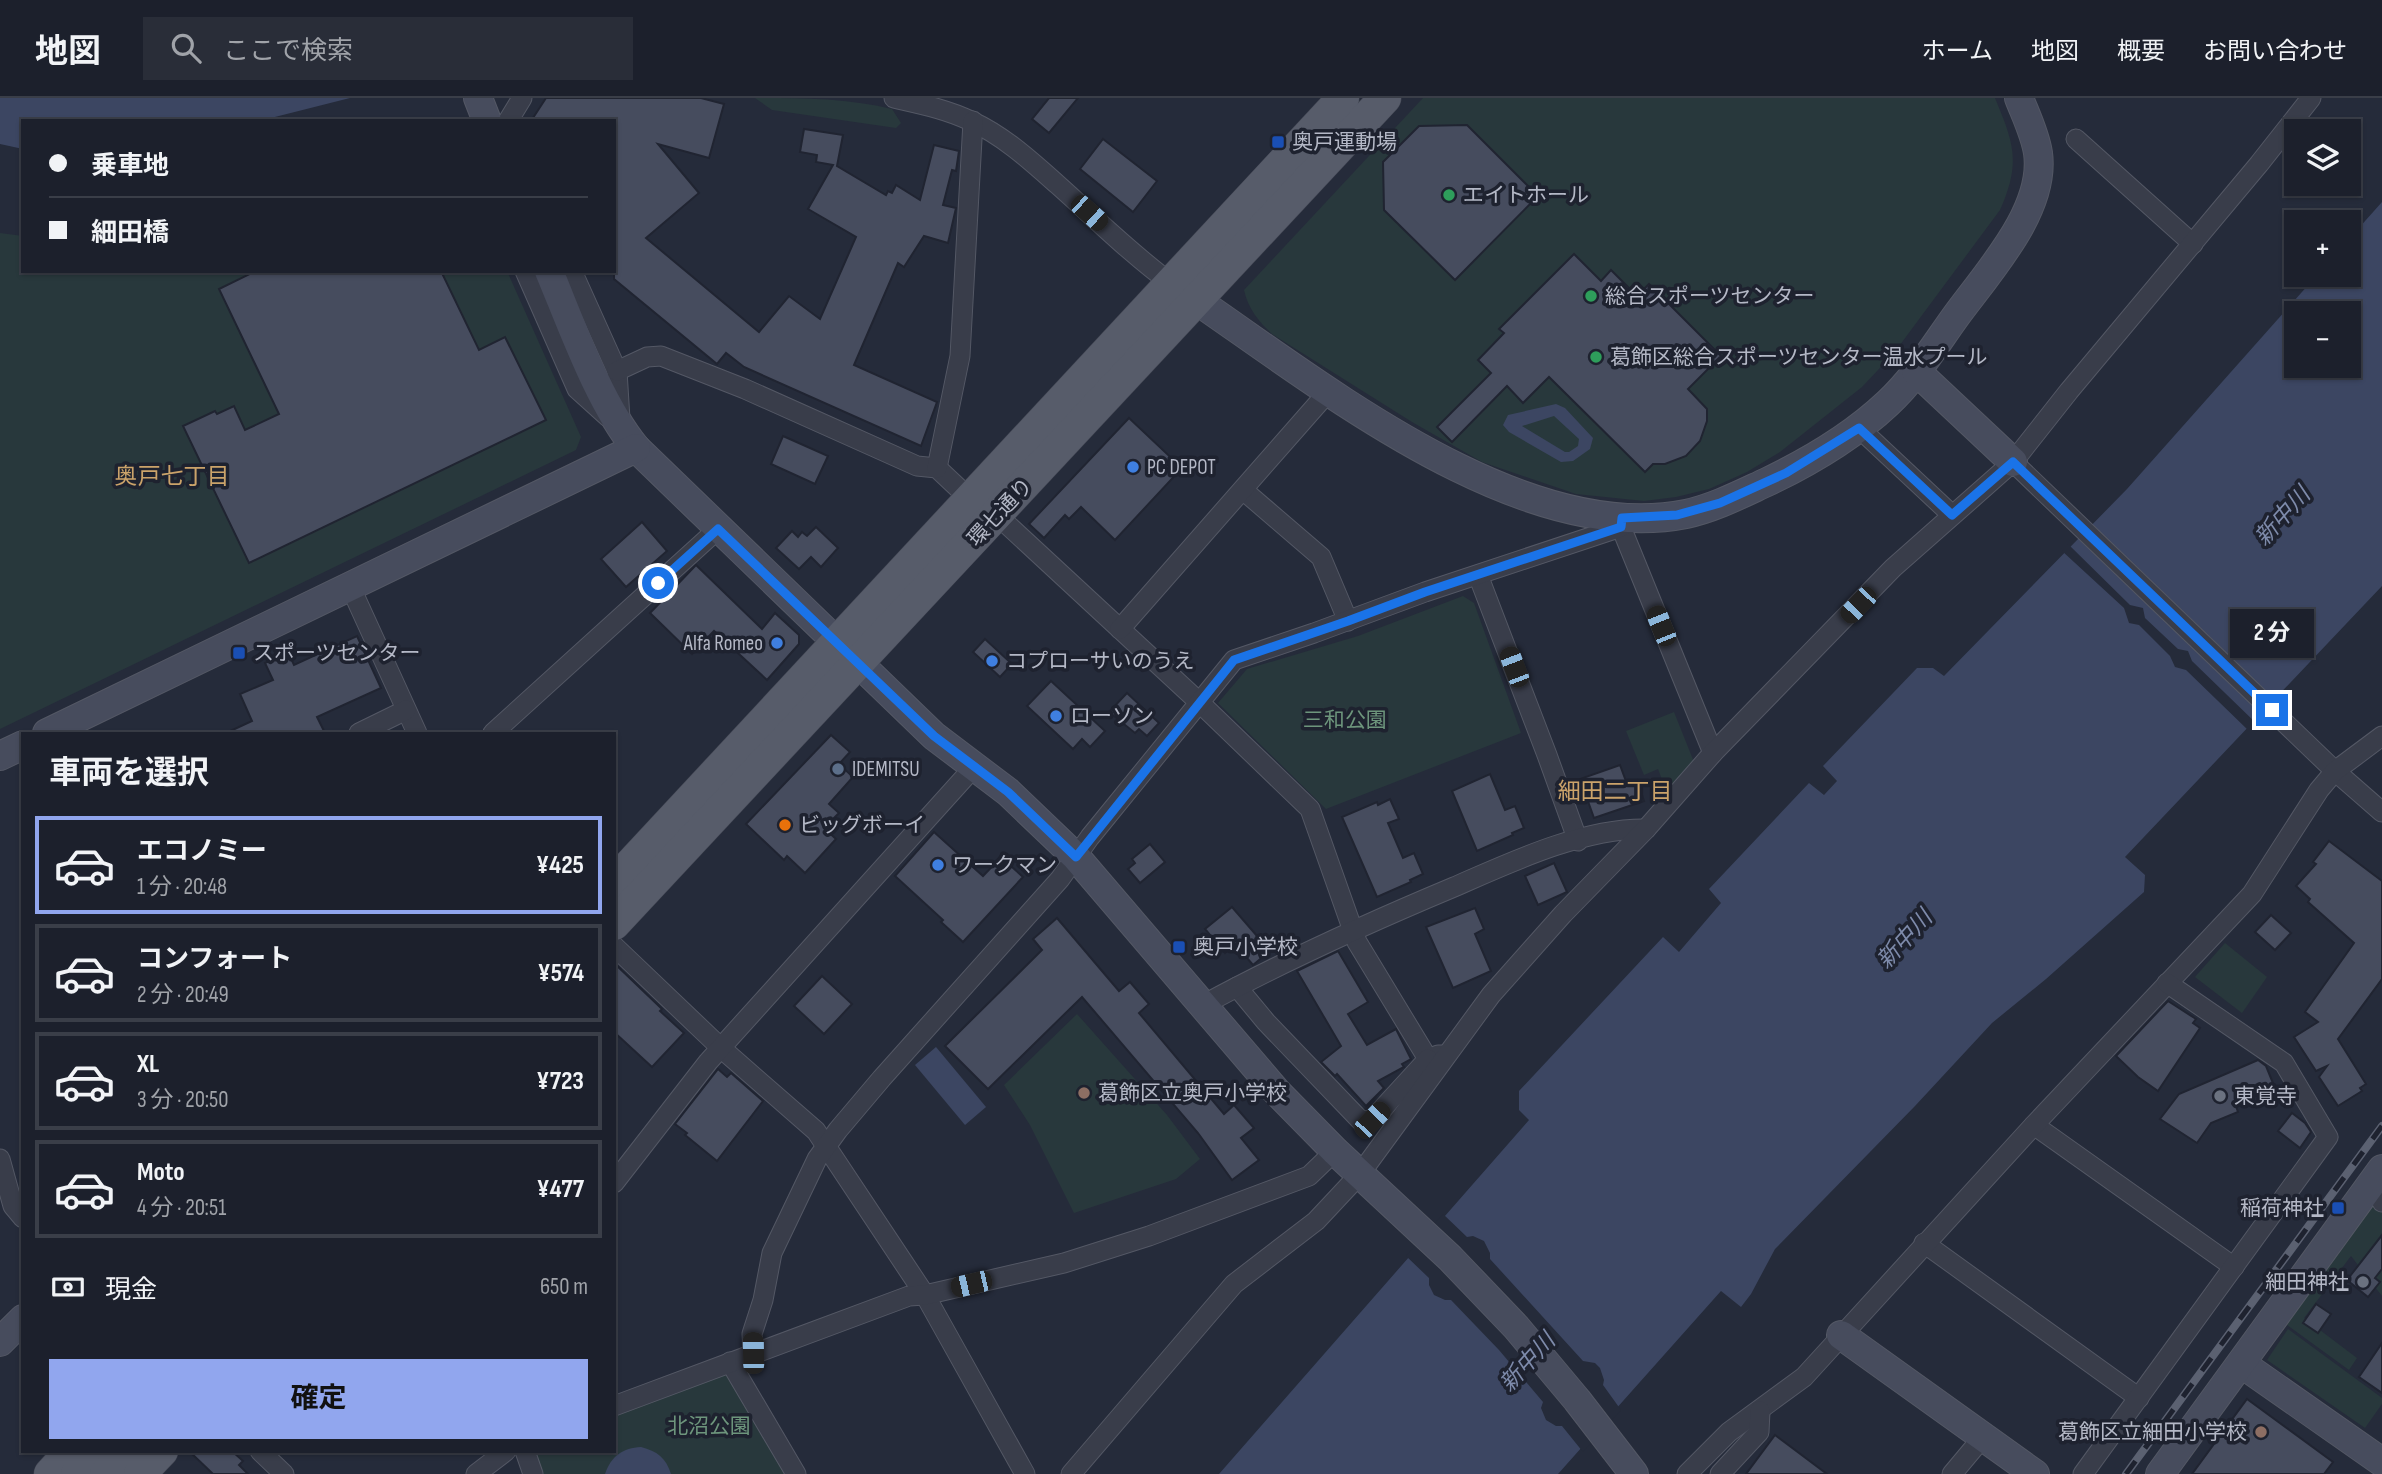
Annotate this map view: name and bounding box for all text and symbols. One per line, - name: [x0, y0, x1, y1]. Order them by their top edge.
- search box: [143, 17, 633, 80]
- icon: search: [167, 29, 205, 67]
- text: 地図: [35, 32, 101, 72]
- text: ここで検索: [223, 36, 353, 67]
- text: ホーム: [1922, 37, 1993, 66]
- text: 地図: [2031, 37, 2079, 66]
- text: 概要: [2117, 37, 2165, 66]
- text: お問い合わせ: [2203, 37, 2347, 66]
- map controls: [2284, 119, 2361, 378]
- button: layers: [2284, 119, 2361, 196]
- place label: 奥戸運動場: [1292, 130, 1397, 155]
- marker: 奥戸運動場: [1270, 134, 1286, 150]
- text: 乗車地: [91, 151, 169, 182]
- place label: エイトホール: [1463, 183, 1589, 208]
- marker: エイトホール: [1441, 187, 1457, 203]
- car: [1067, 191, 1112, 235]
- button: +: [2284, 210, 2361, 287]
- text: 細田橋: [91, 218, 169, 249]
- place label: 総合スポーツセンター: [1605, 284, 1815, 309]
- marker: 総合スポーツセンター: [1583, 288, 1599, 304]
- button: −: [2284, 301, 2361, 378]
- place label: 葛飾区総合スポーツセンター温水プール: [1610, 345, 1988, 370]
- marker: 葛飾区総合スポーツセンター温水プール: [1588, 349, 1604, 365]
- place label: PC DEPOT: [1147, 455, 1216, 480]
- marker: PC DEPOT: [1125, 459, 1141, 475]
- district label: 奥戸七丁目: [115, 463, 230, 491]
- street label: 環七通り: [963, 473, 1038, 552]
- water label: 新中川: [2249, 479, 2318, 552]
- route start: [642, 567, 674, 599]
- car: [1836, 583, 1881, 627]
- car: [1644, 603, 1679, 649]
- callout: 2 分: [2230, 608, 2314, 658]
- text: 2 分: [2254, 619, 2290, 647]
- place label: Alfa Romeo: [683, 631, 763, 656]
- marker: Alfa Romeo: [769, 635, 785, 651]
- place label: スポーツセンター: [253, 641, 421, 666]
- car: [1497, 644, 1532, 690]
- marker: スポーツセンター: [231, 645, 247, 661]
- place label: コプローサいのうえ: [1006, 649, 1195, 674]
- marker: コプローサいのうえ: [984, 653, 1000, 669]
- route end: [2256, 694, 2288, 726]
- place label: ローソン: [1070, 704, 1154, 729]
- marker: ローソン: [1048, 708, 1064, 724]
- park label: 三和公園: [1303, 708, 1387, 733]
- text: 車両を選択: [49, 754, 209, 793]
- place label: IDEMITSU: [852, 757, 920, 782]
- marker: IDEMITSU: [830, 761, 846, 777]
- district label: 細田二丁目: [1558, 778, 1673, 806]
- place label: ビッグボーイ: [799, 813, 925, 838]
- marker: ビッグボーイ: [777, 817, 793, 833]
- icon: car: [53, 834, 116, 897]
- text: エコノミー: [137, 836, 267, 867]
- text: ¥425: [536, 850, 584, 881]
- place label: ワークマン: [952, 853, 1057, 878]
- marker: ワークマン: [930, 857, 946, 873]
- text: 1 分 · 20:48: [137, 873, 227, 901]
- water label: 新中川: [1871, 902, 1940, 975]
- place label: 奥戸小学校: [1193, 935, 1298, 960]
- marker: 奥戸小学校: [1171, 939, 1187, 955]
- icon: car: [53, 942, 116, 1005]
- text: コンフォート: [137, 944, 292, 975]
- text: ¥574: [537, 958, 584, 989]
- text: 2 分 · 20:49: [137, 981, 229, 1009]
- text: XL: [137, 1049, 159, 1080]
- icon: car: [53, 1050, 116, 1113]
- text: ¥723: [536, 1066, 584, 1097]
- place label: 葛飾区立奥戸小学校: [1098, 1081, 1287, 1106]
- place label: 東覚寺: [2234, 1084, 2297, 1109]
- marker: 葛飾区立奥戸小学校: [1076, 1085, 1092, 1101]
- text: 3 分 · 20:50: [137, 1086, 228, 1114]
- marker: 東覚寺: [2212, 1088, 2228, 1104]
- car: [1350, 1098, 1395, 1142]
- text: Moto: [137, 1157, 185, 1188]
- icon: car: [53, 1158, 116, 1221]
- text: ¥477: [537, 1174, 584, 1205]
- text: 4 分 · 20:51: [137, 1194, 226, 1222]
- place label: 稲荷神社: [2240, 1196, 2324, 1221]
- marker: 稲荷神社: [2330, 1200, 2346, 1216]
- icon: cash: [49, 1268, 87, 1306]
- car: [949, 1269, 994, 1299]
- place label: 細田神社: [2265, 1270, 2349, 1295]
- text: 650 m: [540, 1273, 588, 1301]
- marker: 細田神社: [2355, 1274, 2371, 1290]
- text: 現金: [105, 1275, 157, 1306]
- water label: 新中川: [1494, 1325, 1563, 1398]
- car: [743, 1332, 764, 1374]
- button: 確定: [49, 1359, 588, 1439]
- park label: 北沼公園: [667, 1414, 751, 1439]
- place label: 葛飾区立細田小学校: [2058, 1420, 2247, 1445]
- marker: 葛飾区立細田小学校: [2253, 1424, 2269, 1440]

